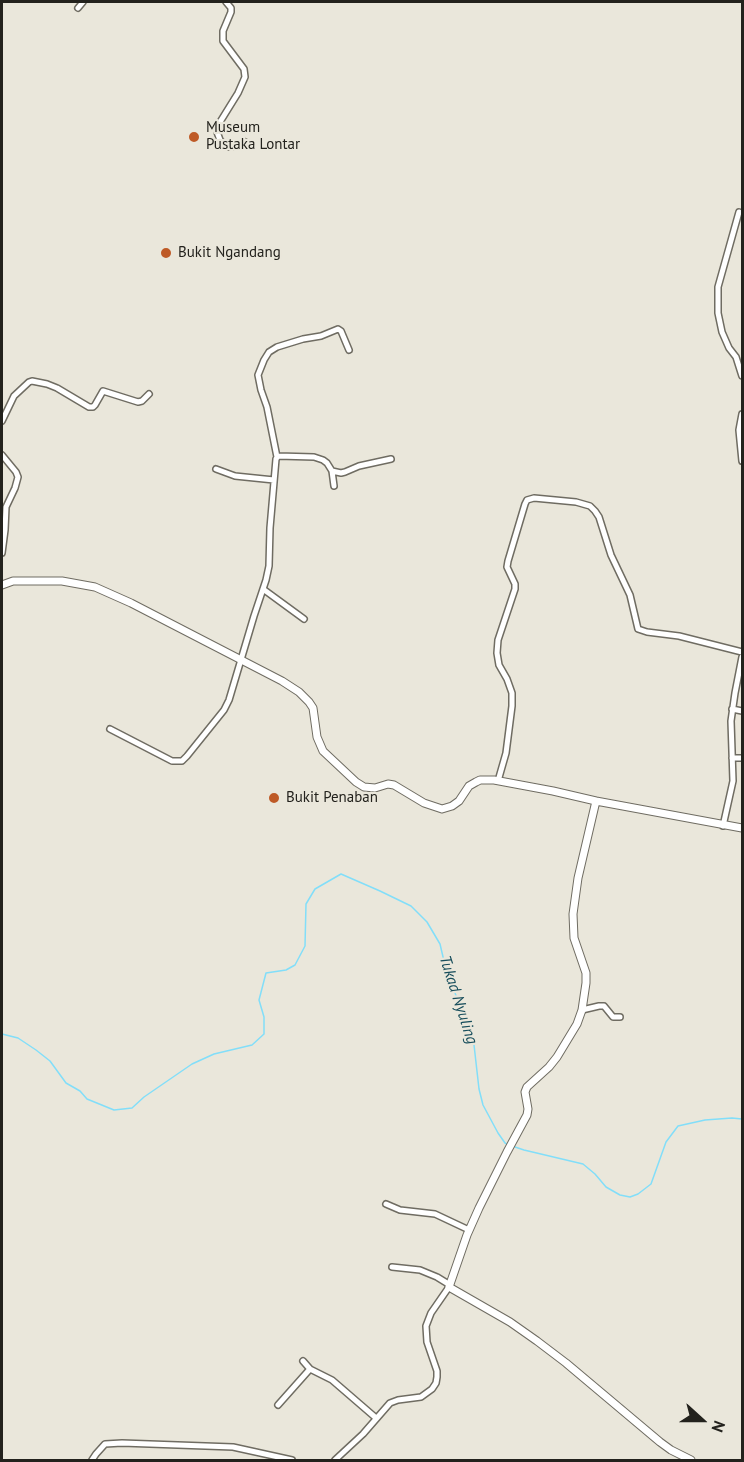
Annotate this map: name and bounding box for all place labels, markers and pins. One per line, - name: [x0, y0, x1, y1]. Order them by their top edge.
- place label: Museum Pustaka Lontar: [206, 119, 300, 154]
- marker: Museum Pustaka Lontar: [187, 130, 201, 144]
- place label: Bukit Ngandang: [178, 244, 281, 262]
- marker: Bukit Ngandang: [159, 246, 173, 260]
- place label: Bukit Penaban: [286, 789, 378, 807]
- marker: Bukit Penaban: [267, 791, 281, 805]

